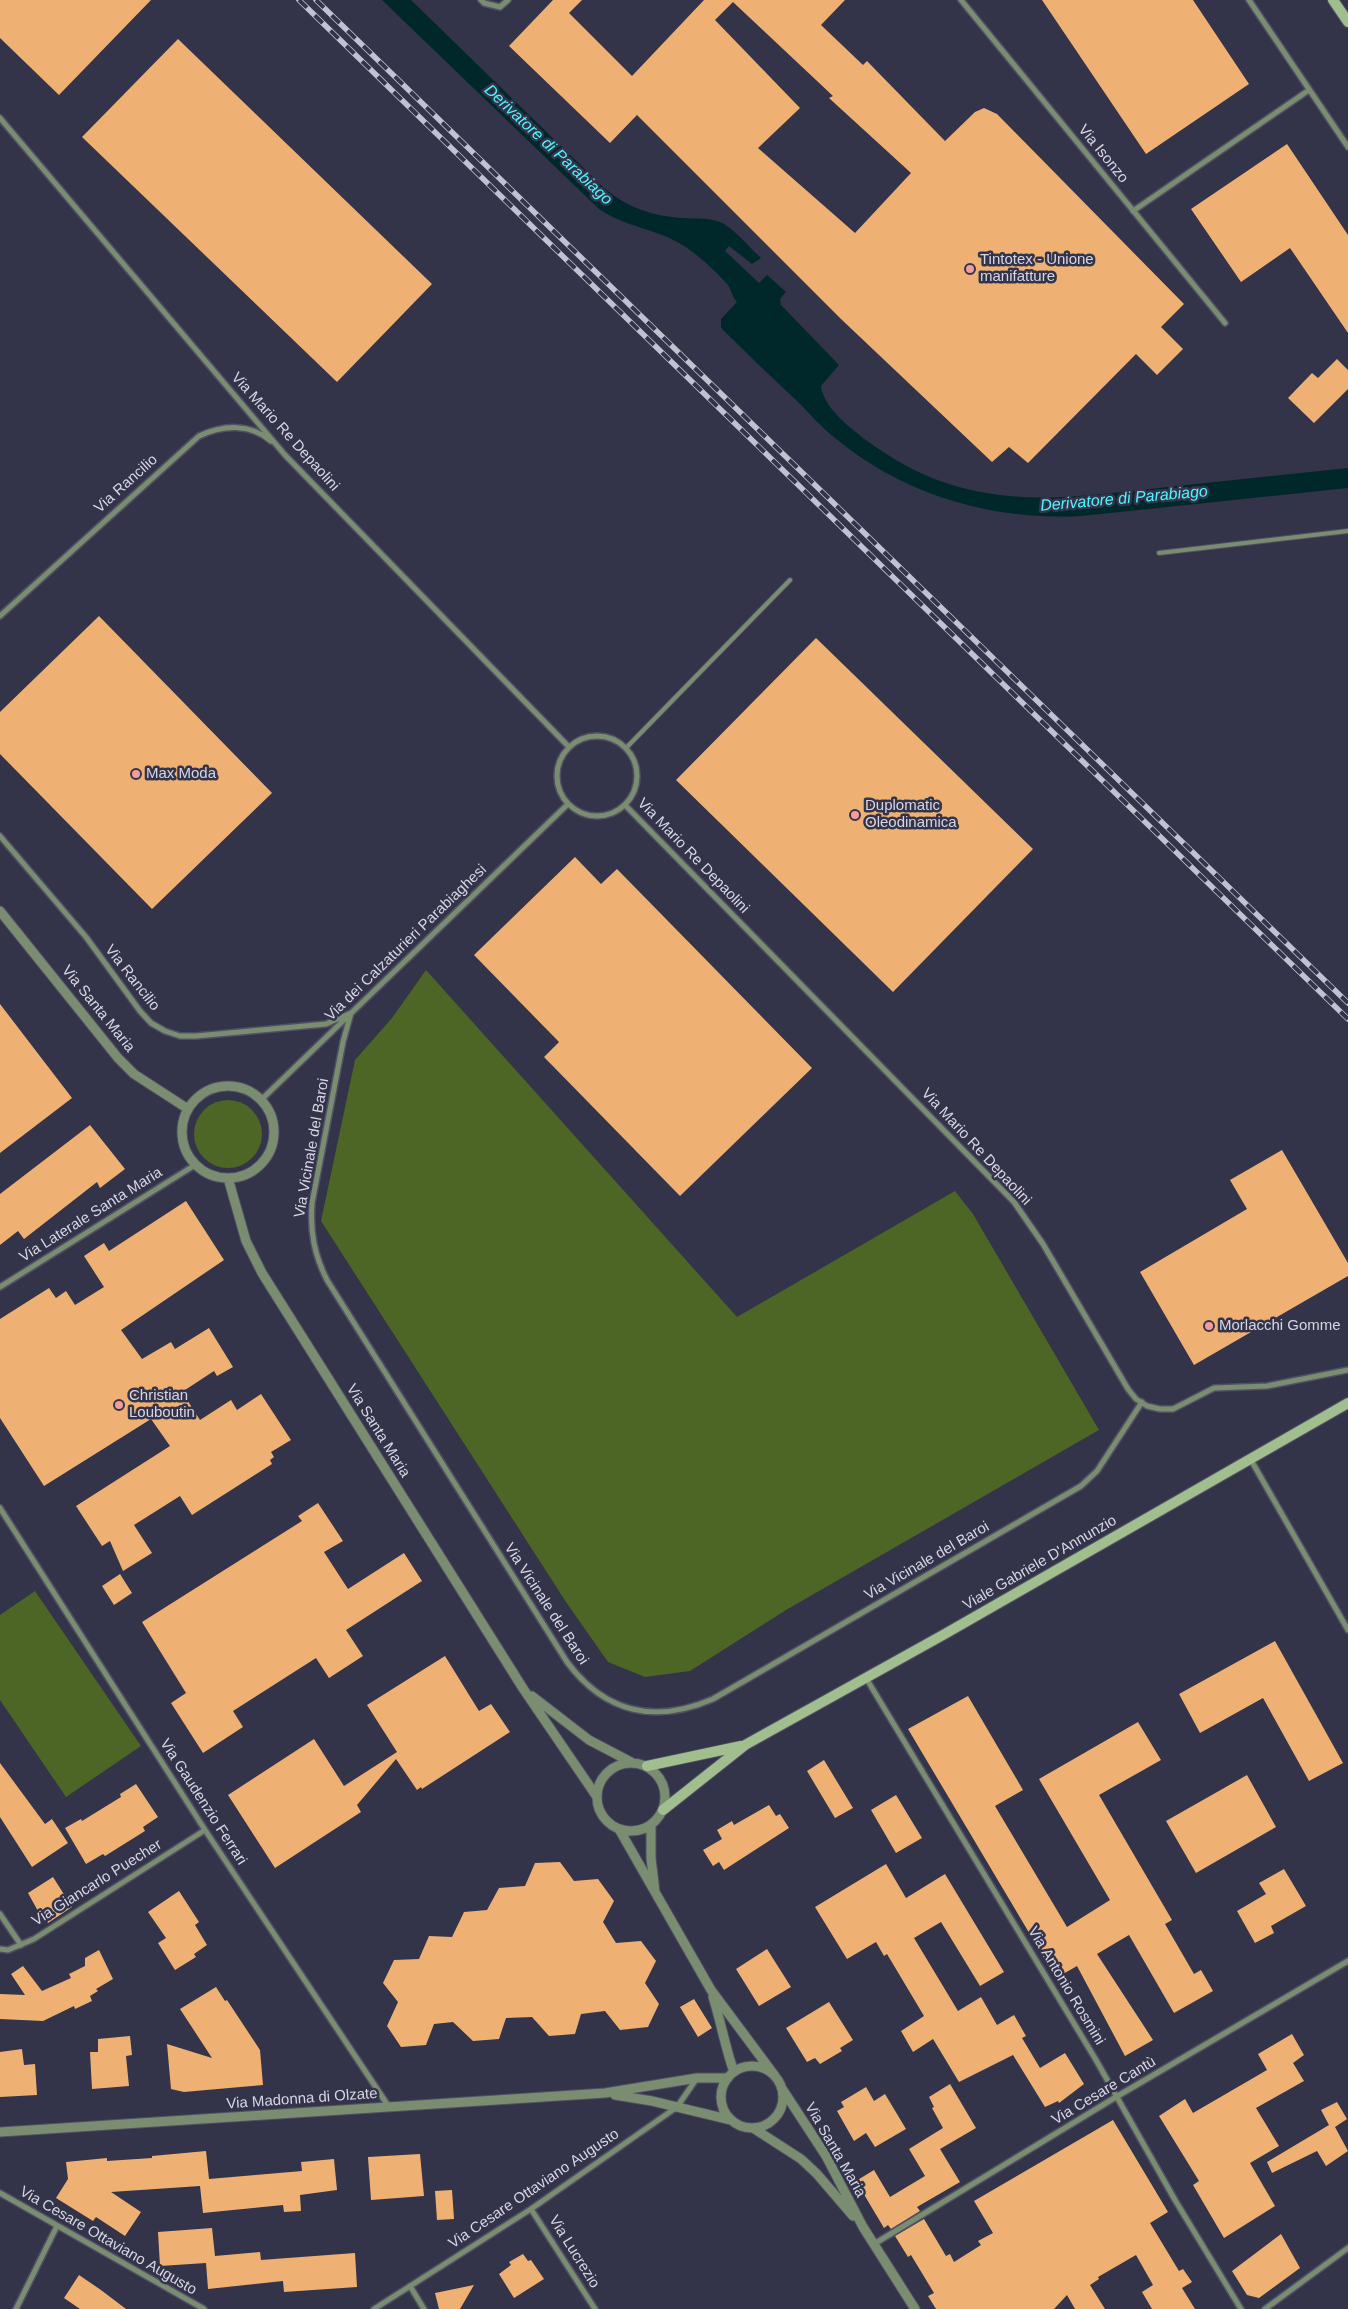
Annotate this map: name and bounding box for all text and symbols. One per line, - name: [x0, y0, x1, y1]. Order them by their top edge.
- water label: Derivatore di Parabiago: [480, 81, 616, 209]
- street label: Via Isonzo: [1074, 121, 1132, 187]
- place label: Tintotex - Unione manifatture: [980, 251, 1094, 286]
- marker: Tintotex - Unione manifatture: [964, 263, 976, 275]
- street label: Via Mario Re Depaolini: [227, 369, 343, 495]
- street label: Via Rancilio: [91, 451, 161, 517]
- water label: Derivatore di Parabiago: [1039, 482, 1209, 516]
- place label: Max Moda: [146, 765, 216, 783]
- marker: Max Moda: [130, 768, 142, 780]
- street label: Via Mario Re Depaolini: [633, 795, 753, 917]
- place label: Duplomatic Oleodinamica: [865, 797, 957, 832]
- marker: Duplomatic Oleodinamica: [849, 809, 861, 821]
- street label: Via dei Calzaturieri Parabiaghesi: [322, 861, 490, 1025]
- street label: Via Rancilio: [101, 941, 163, 1015]
- street label: Via Santa Maria: [58, 962, 138, 1056]
- street label: Via Vicinale del Baroi: [291, 1077, 333, 1219]
- street label: Via Mario Re Depaolini: [917, 1085, 1035, 1209]
- street label: Via Laterale Santa Maria: [16, 1164, 166, 1266]
- place label: Morlacchi Gomme: [1219, 1317, 1341, 1335]
- marker: Morlacchi Gomme: [1203, 1320, 1215, 1332]
- street label: Via Santa Maria: [342, 1381, 414, 1481]
- place label: Christian Louboutin: [129, 1387, 195, 1422]
- marker: Christian Louboutin: [113, 1399, 125, 1411]
- street label: Viale Gabriele D'Annunzio: [960, 1512, 1120, 1614]
- street label: Via Vicinale del Baroi: [861, 1518, 993, 1604]
- street label: Via Vicinale del Baroi: [500, 1540, 592, 1668]
- street label: Via Gaudenzio Ferrari: [156, 1736, 250, 1868]
- street label: Via Giancarlo Puecher: [29, 1836, 165, 1930]
- street label: Via Antonio Rosmini: [1024, 1924, 1108, 2048]
- street label: Via Cesare Cantù: [1049, 2053, 1159, 2129]
- street label: Via Madonna di Olzate: [226, 2085, 378, 2113]
- street label: Via Santa Maria: [801, 2099, 869, 2201]
- street label: Via Cesare Ottaviano Augusto: [445, 2125, 623, 2253]
- street label: Via Cesare Ottaviano Augusto: [16, 2183, 200, 2299]
- street label: Via Lucrezio: [545, 2212, 603, 2292]

